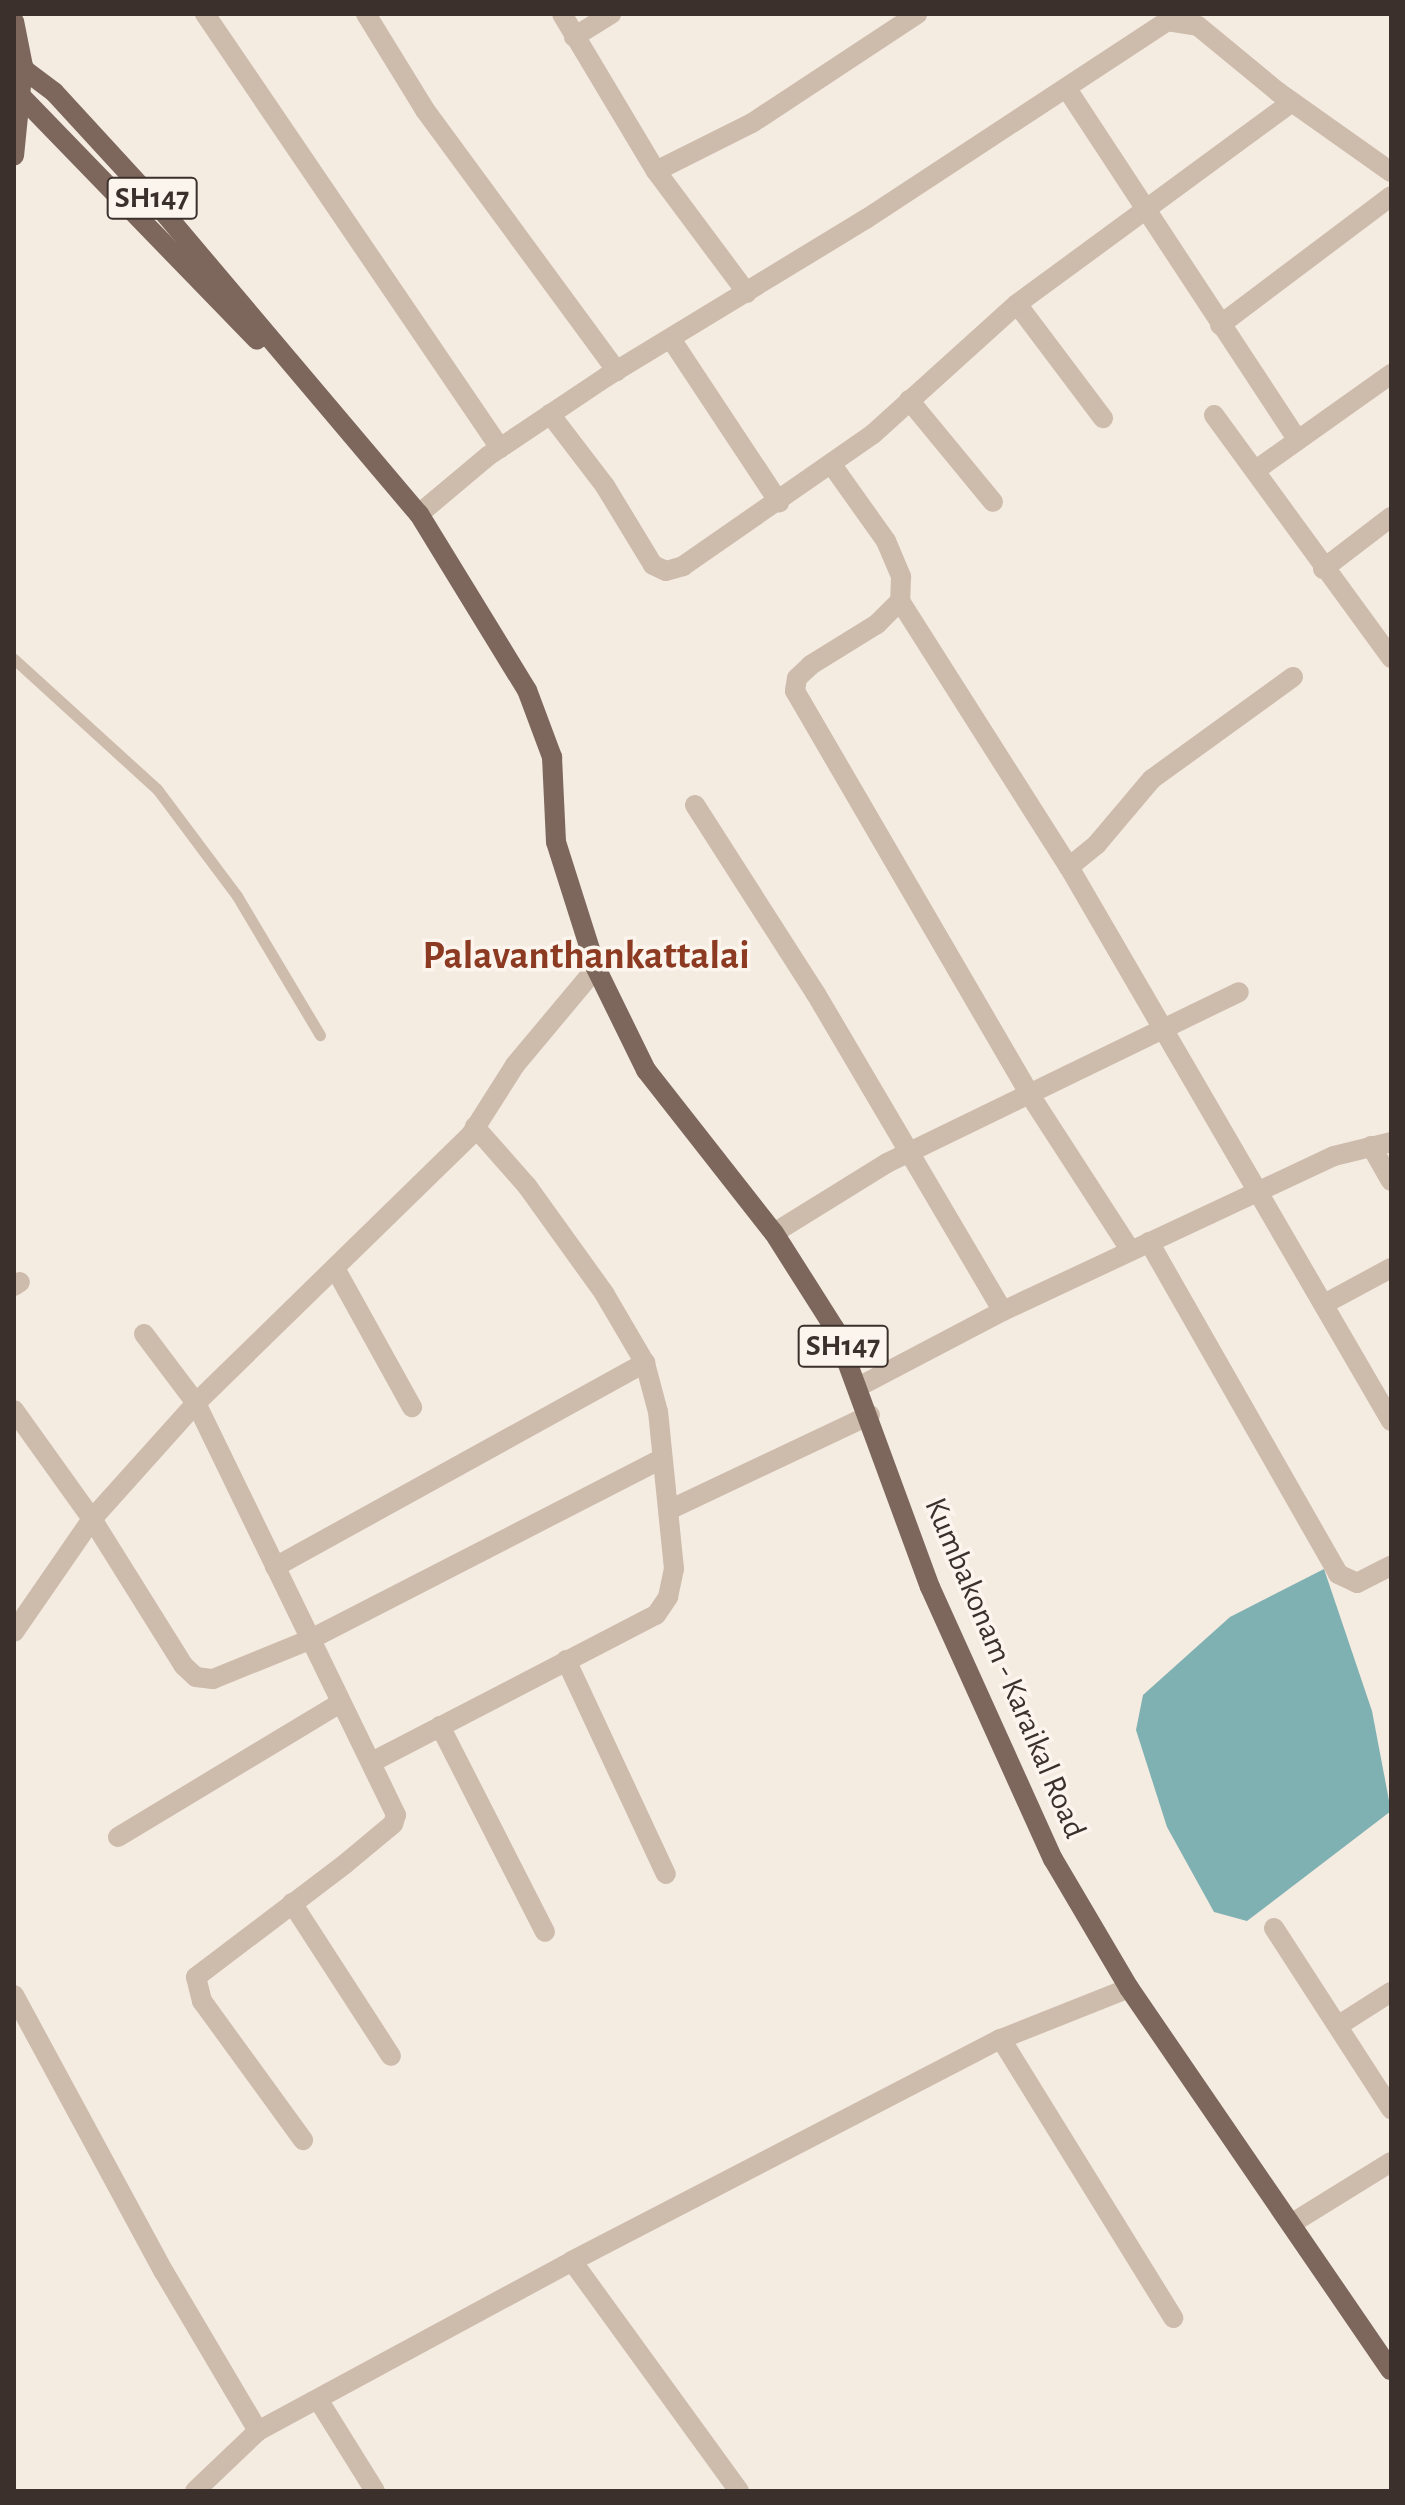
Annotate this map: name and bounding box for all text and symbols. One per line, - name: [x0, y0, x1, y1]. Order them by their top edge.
- road number: SH147: [106, 172, 198, 224]
- district label: Palavanthankattalai: [422, 932, 750, 980]
- road number: SH147: [797, 1320, 889, 1372]
- street label: Kumbakonam - Karaikal Road: [916, 1492, 1094, 1844]

